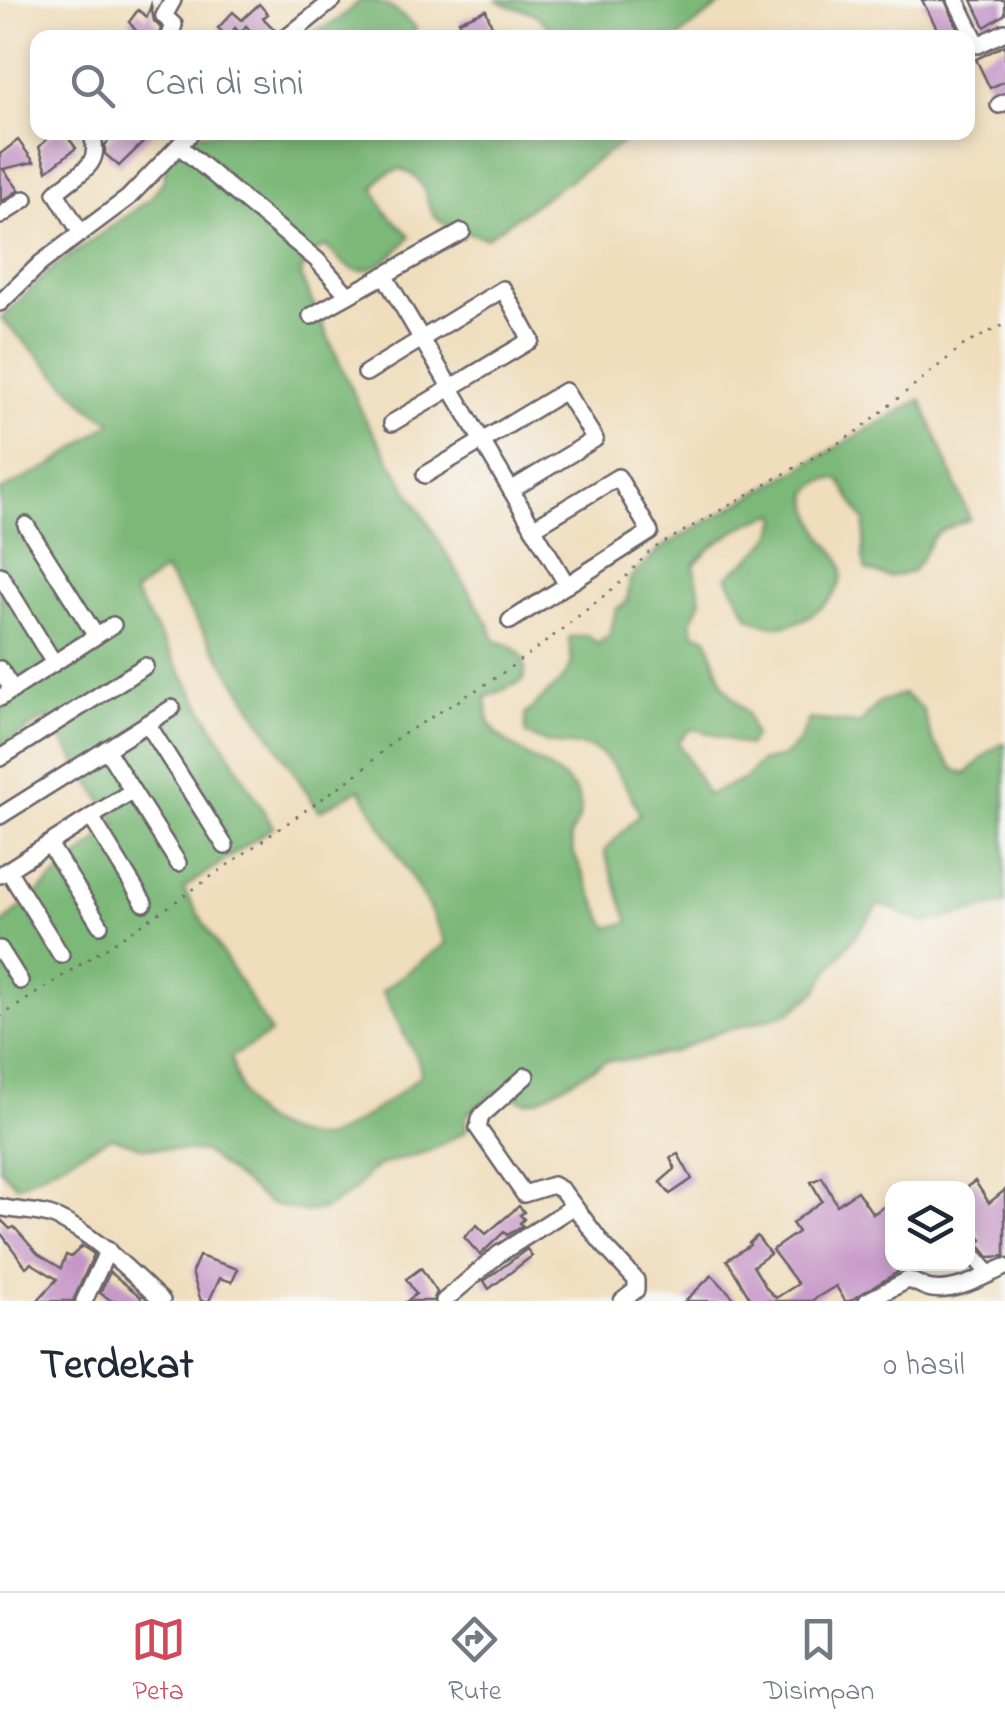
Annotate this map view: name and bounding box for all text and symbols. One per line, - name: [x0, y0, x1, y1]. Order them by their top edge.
- search box: [30, 30, 975, 140]
- text: Cari di sini: [145, 57, 304, 113]
- icon: search: [65, 58, 120, 113]
- map controls: [885, 1181, 975, 1271]
- button: layers: [885, 1181, 975, 1271]
- text: Terdekat: [40, 1336, 194, 1397]
- text: 0 hasil: [883, 1343, 965, 1390]
- tab: Peta: [131, 1612, 186, 1713]
- tab: Rute: [447, 1612, 502, 1713]
- tab: Disimpan: [764, 1612, 874, 1713]

